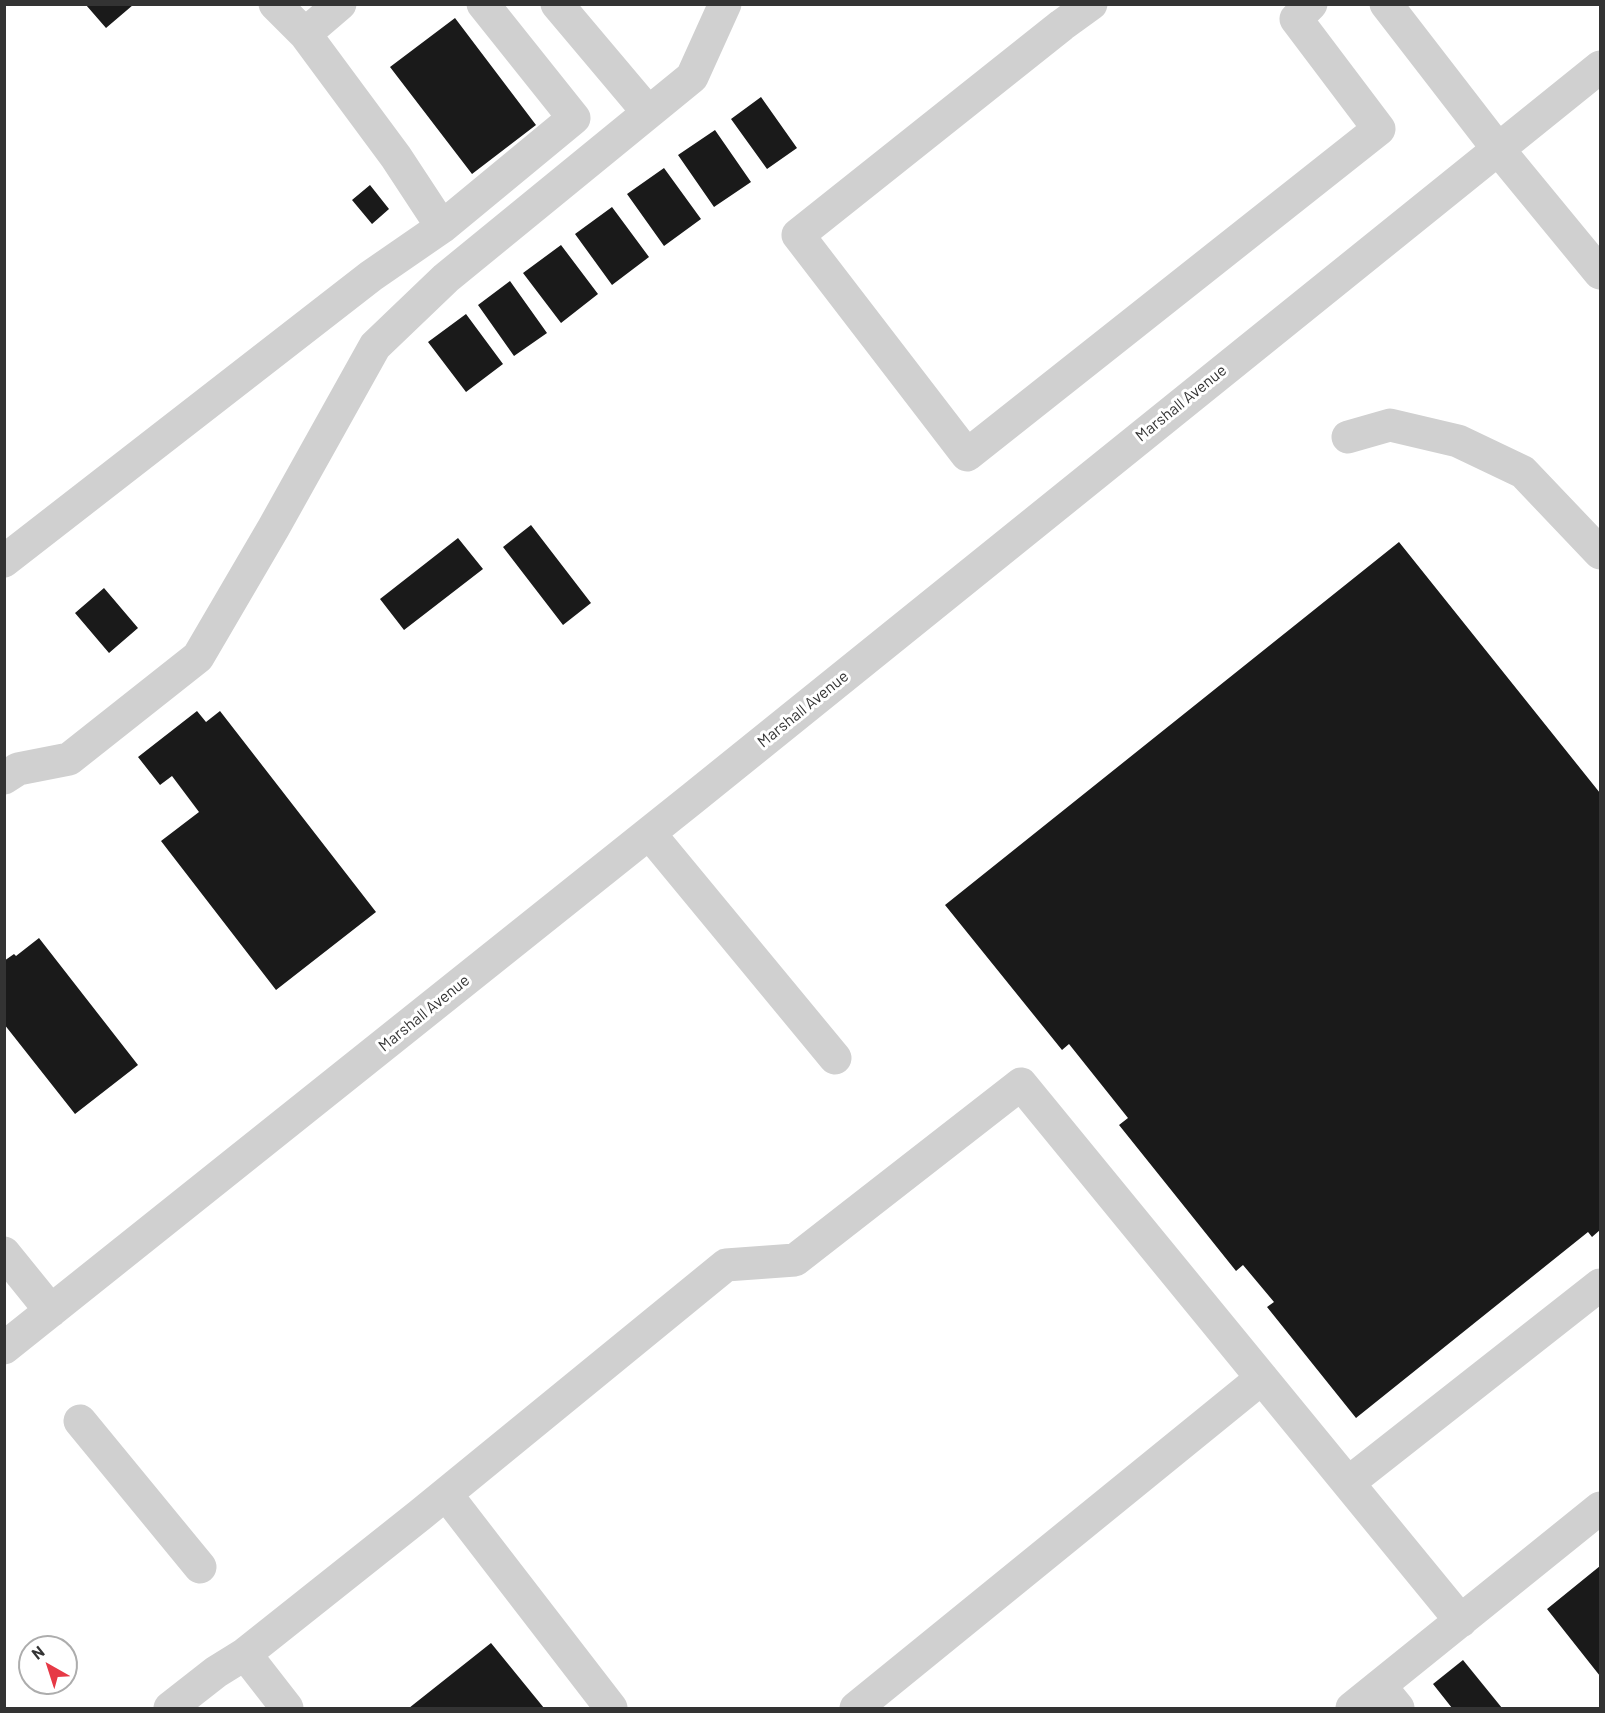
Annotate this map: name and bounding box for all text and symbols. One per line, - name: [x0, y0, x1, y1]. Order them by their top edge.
- street label: Marshall Avenue: [1132, 361, 1230, 445]
- street label: Marshall Avenue: [754, 667, 852, 751]
- street label: Marshall Avenue: [375, 971, 473, 1055]
- north arrow: [18, 1635, 78, 1695]
- text: N: [27, 1641, 48, 1663]

